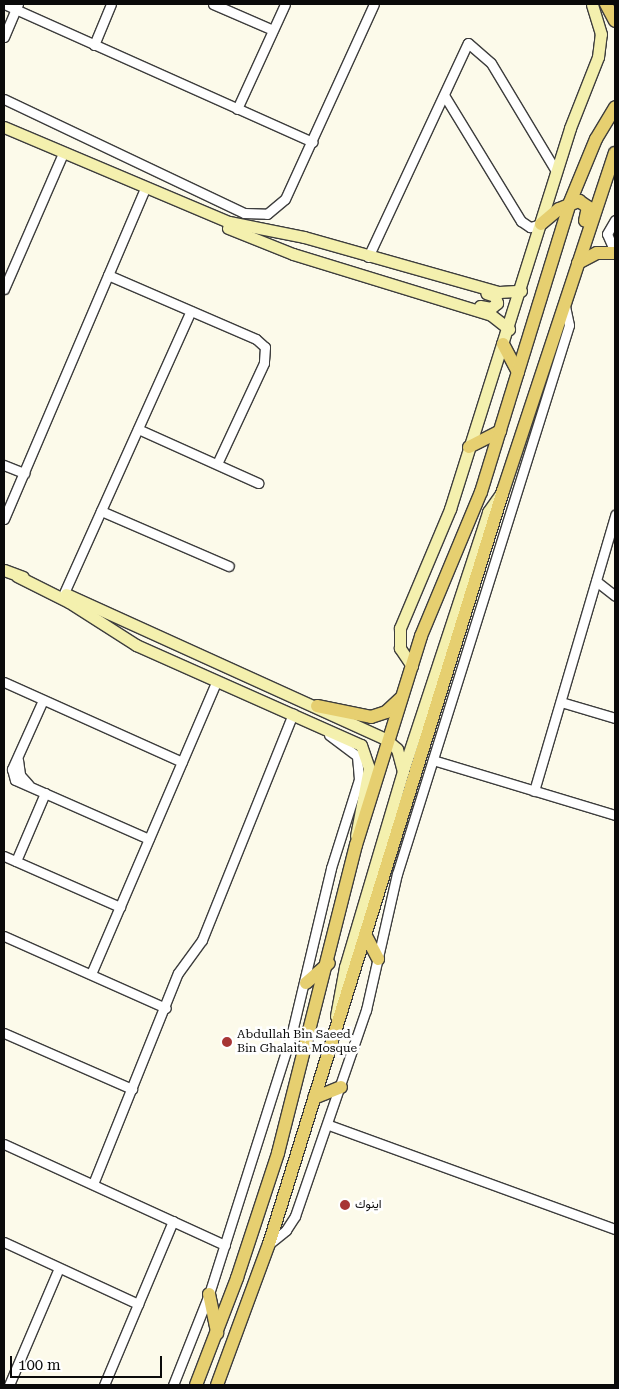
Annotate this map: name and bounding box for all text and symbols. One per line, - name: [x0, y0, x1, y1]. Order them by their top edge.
- place label: Abdullah Bin Saeed Bin Ghalaita Mosque: [237, 1028, 357, 1056]
- marker: Abdullah Bin Saeed Bin Ghalaita Mosque: [221, 1036, 233, 1048]
- place label: اينوك: [355, 1198, 381, 1212]
- marker: اينوك: [339, 1199, 351, 1211]
- scale bar: [12, 1346, 165, 1378]
- text: 100 m: [18, 1356, 61, 1374]

